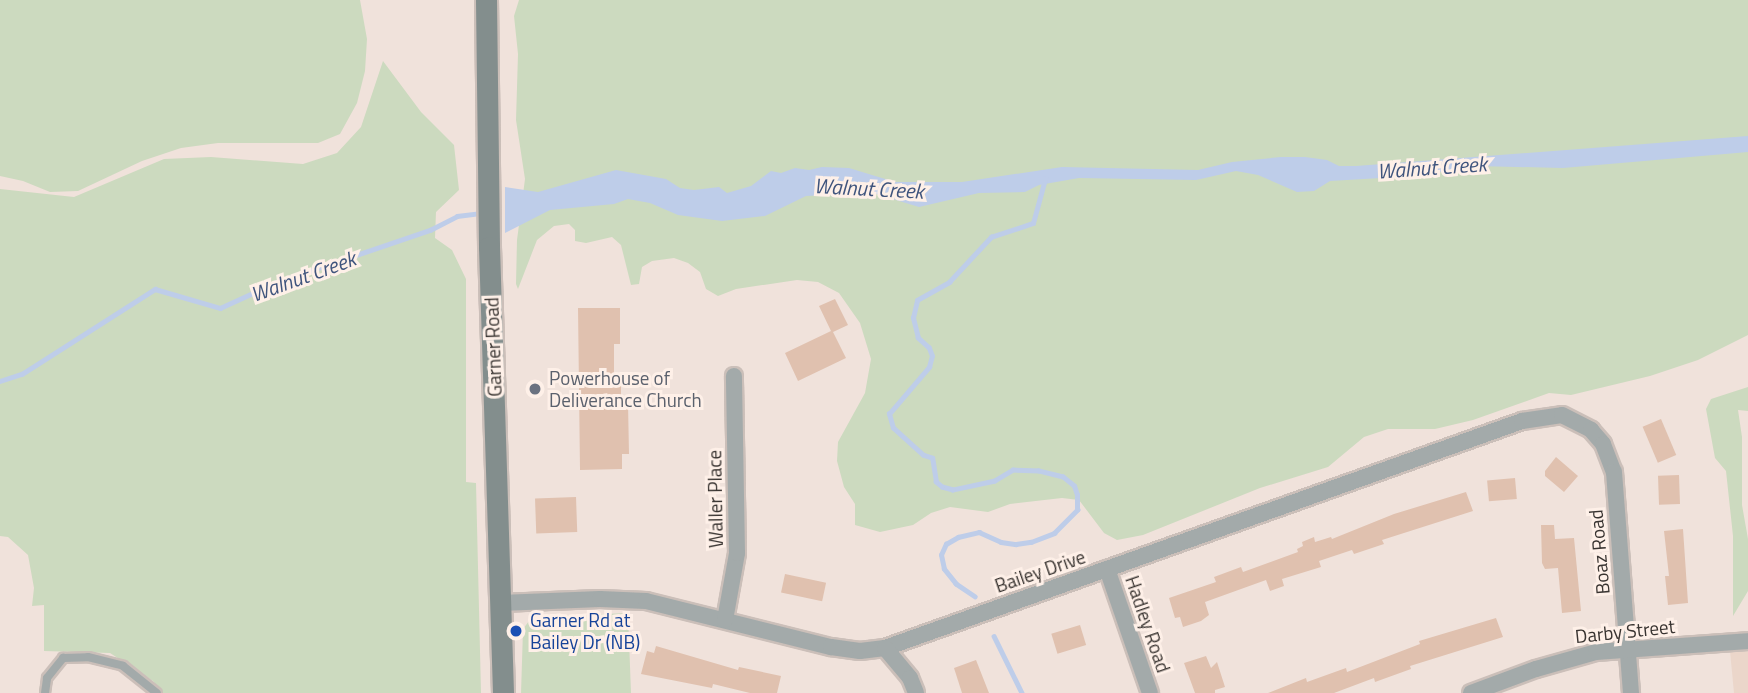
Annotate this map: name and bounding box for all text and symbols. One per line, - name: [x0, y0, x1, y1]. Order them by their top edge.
- water label: Walnut Creek: [1376, 151, 1488, 183]
- water label: Walnut Creek: [813, 173, 925, 203]
- water label: Walnut Creek: [247, 245, 359, 307]
- street label: Garner Road: [480, 297, 506, 397]
- place label: Powerhouse of Deliverance Church: [549, 367, 702, 411]
- marker: Powerhouse of Deliverance Church: [527, 381, 543, 397]
- street label: Waller Place: [703, 450, 727, 548]
- street label: Boaz Road: [1584, 509, 1614, 595]
- street label: Bailey Drive: [992, 545, 1088, 597]
- street label: Hadley Road: [1121, 573, 1175, 675]
- place label: Garner Rd at Bailey Dr (NB): [530, 609, 640, 653]
- street label: Darby Street: [1574, 614, 1676, 648]
- marker: Garner Rd at Bailey Dr (NB): [508, 623, 524, 639]

